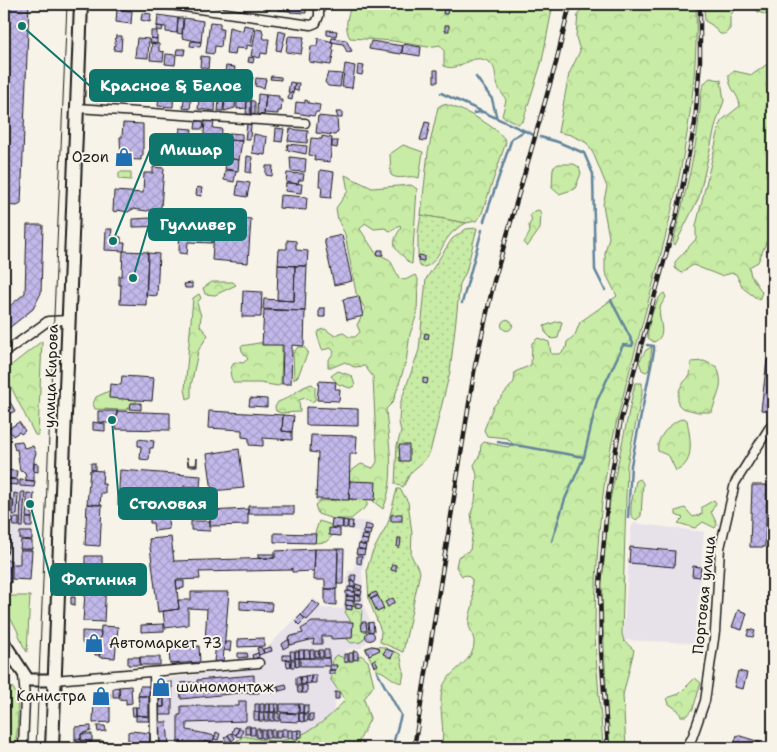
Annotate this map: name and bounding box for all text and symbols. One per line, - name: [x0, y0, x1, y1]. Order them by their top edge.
- callout: Красное & Белое: [90, 70, 252, 101]
- text: Красное & Белое: [100, 75, 242, 96]
- callout: Мишар: [150, 134, 233, 165]
- text: Мишар: [160, 139, 223, 160]
- shop icon: Ozon: [113, 146, 135, 168]
- place label: Ozon: [72, 147, 109, 167]
- callout: Гулливер: [149, 209, 246, 240]
- text: Гулливер: [160, 214, 237, 235]
- street label: улица Кирова: [39, 323, 63, 428]
- callout: Столовая: [119, 488, 217, 519]
- text: Столовая: [129, 493, 207, 514]
- street label: Портовая улица: [688, 534, 720, 655]
- callout: Фатиния: [51, 564, 146, 595]
- text: Фатиния: [61, 569, 137, 590]
- shop icon: Автомаркет 73: [83, 632, 105, 654]
- place label: Автомаркет 73: [109, 633, 222, 653]
- shop icon: шиномонтаж: [150, 676, 172, 698]
- place label: шиномонтаж: [176, 677, 275, 697]
- shop icon: Канистра: [90, 685, 112, 707]
- place label: Канистра: [16, 686, 87, 706]

